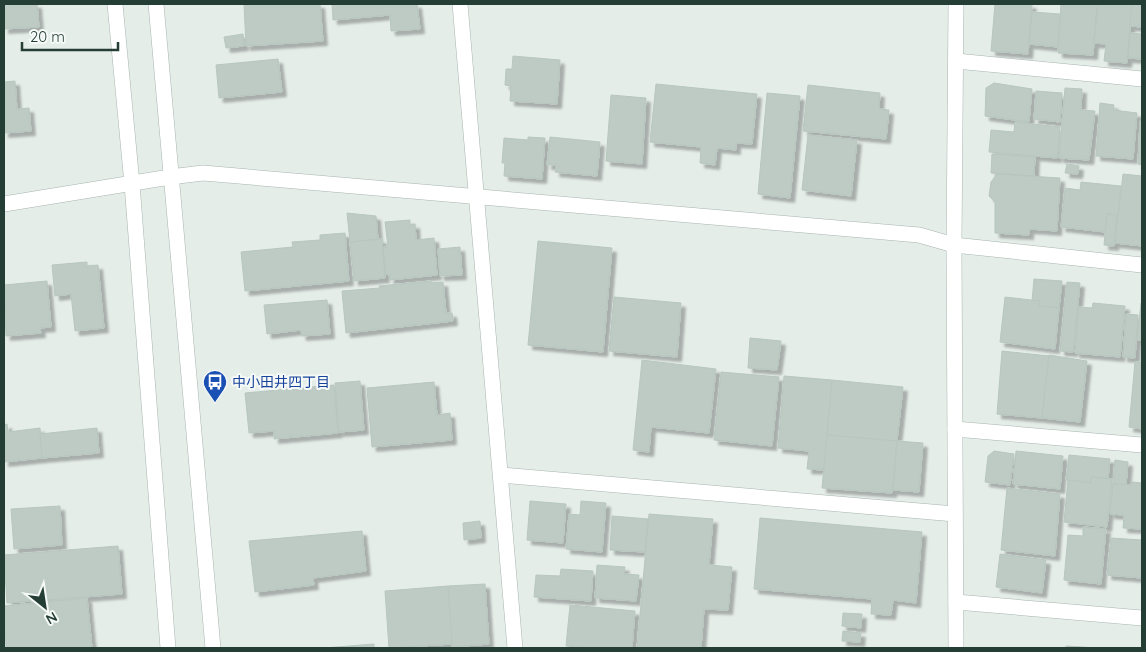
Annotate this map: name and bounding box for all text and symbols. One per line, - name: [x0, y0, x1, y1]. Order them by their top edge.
- scale bar: [22, 20, 119, 52]
- text: 20 m: [30, 27, 65, 46]
- bus stop icon: 中小田井四丁目: [202, 369, 228, 403]
- place label: 中小田井四丁目: [232, 373, 330, 391]
- north arrow: [20, 582, 70, 632]
- text: N: [43, 608, 60, 629]

